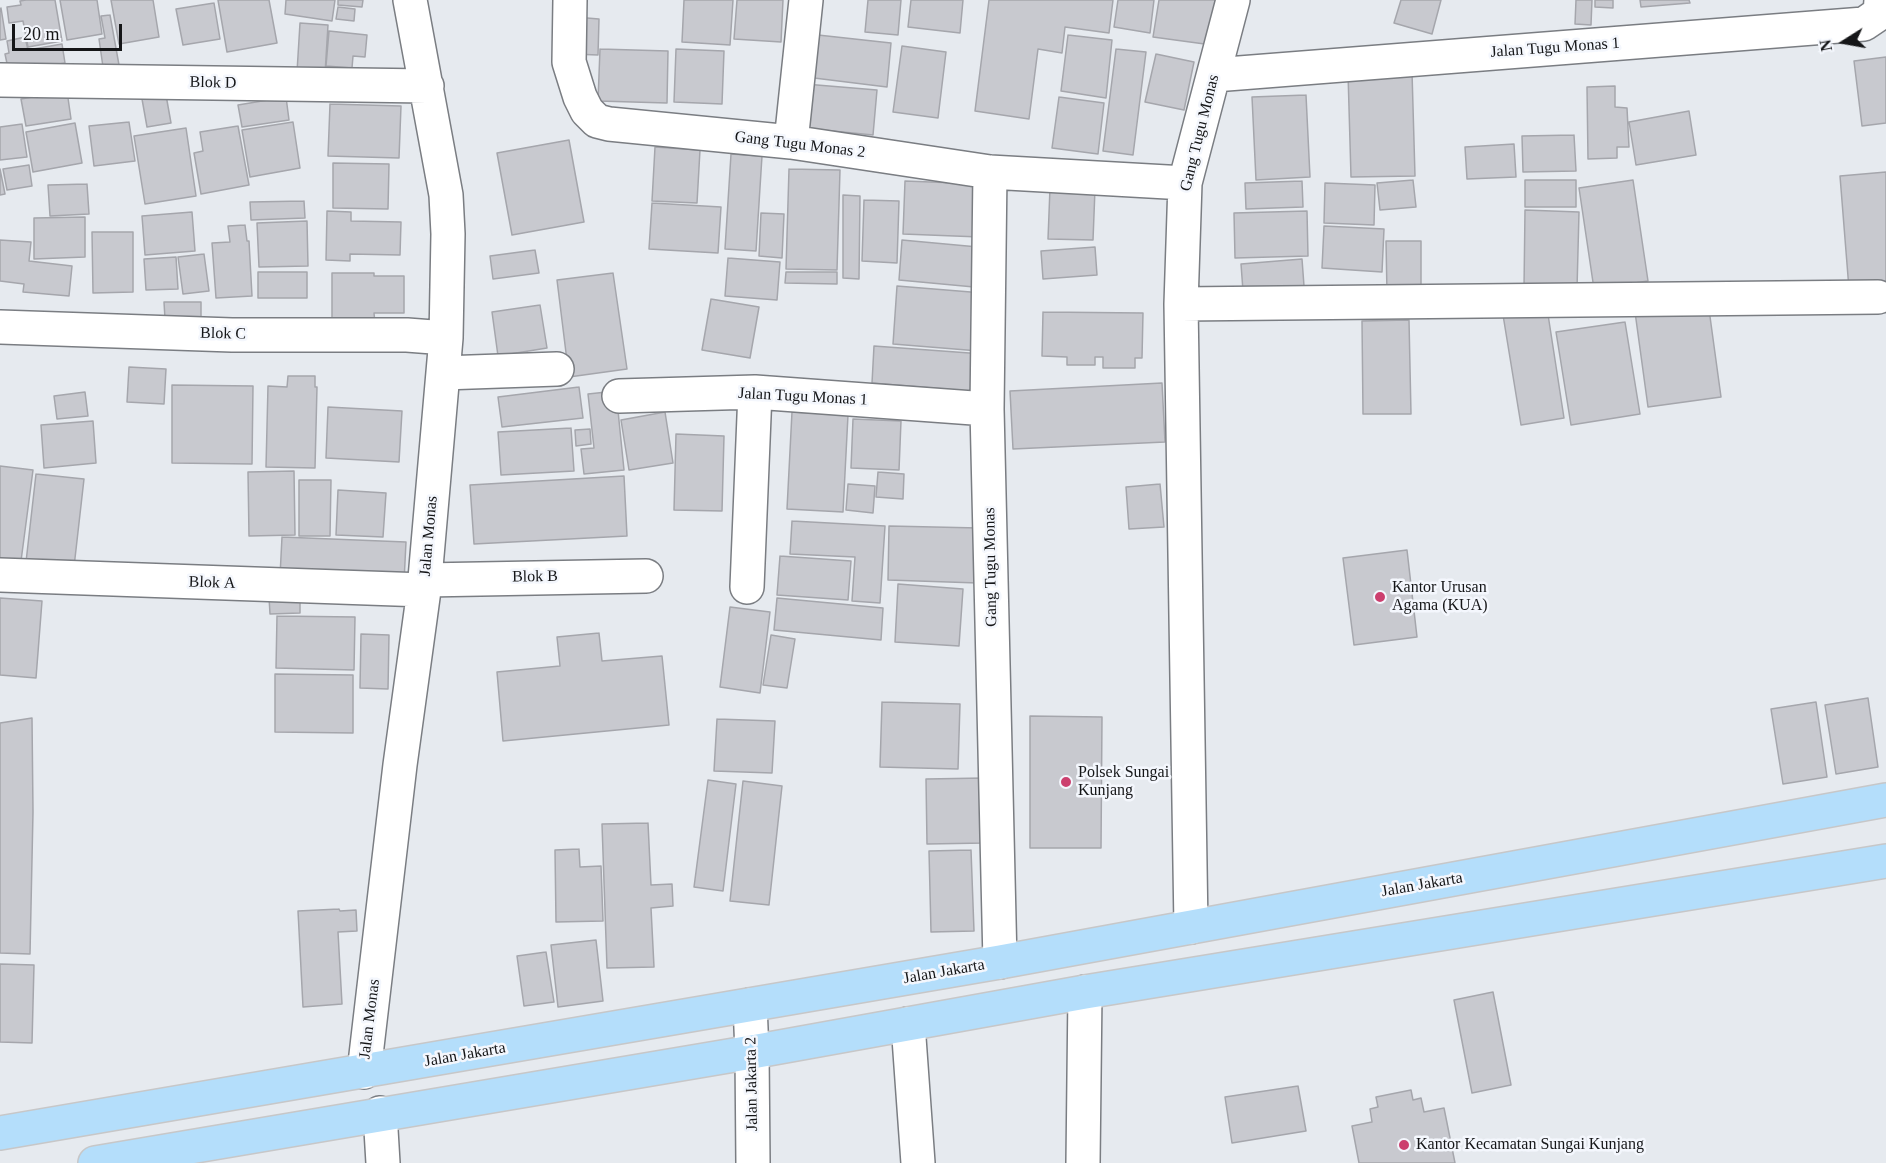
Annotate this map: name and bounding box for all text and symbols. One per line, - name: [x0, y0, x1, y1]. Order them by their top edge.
- scale bar: [15, 12, 124, 50]
- north arrow: [1814, 12, 1874, 72]
- text: 20 m: [23, 24, 60, 44]
- street label: Jalan Tugu Monas 1: [1490, 34, 1620, 62]
- text: N: [1816, 38, 1835, 53]
- street label: Blok D: [190, 73, 236, 93]
- street label: Gang Tugu Monas: [1176, 73, 1224, 193]
- street label: Gang Tugu Monas 2: [734, 127, 866, 163]
- street label: Blok C: [200, 324, 246, 344]
- street label: Jalan Tugu Monas 1: [738, 384, 868, 410]
- street label: Jalan Monas: [416, 495, 442, 577]
- street label: Gang Tugu Monas: [980, 507, 1002, 627]
- street label: Blok B: [512, 567, 558, 587]
- street label: Blok A: [188, 573, 236, 593]
- place label: Kantor Urusan Agama (KUA): [1392, 578, 1488, 616]
- marker: Kantor Urusan Agama (KUA): [1373, 590, 1387, 604]
- place label: Polsek Sungai Kunjang: [1078, 763, 1169, 801]
- marker: Polsek Sungai Kunjang: [1059, 775, 1073, 789]
- street label: Jalan Jakarta: [1380, 868, 1464, 902]
- street label: Jalan Jakarta: [902, 955, 986, 989]
- street label: Jalan Monas: [356, 978, 384, 1060]
- street label: Jalan Jakarta 2: [742, 1037, 762, 1131]
- street label: Jalan Jakarta: [423, 1038, 507, 1072]
- place label: Kantor Kecamatan Sungai Kunjang: [1416, 1135, 1644, 1155]
- marker: Kantor Kecamatan Sungai Kunjang: [1397, 1138, 1411, 1152]

